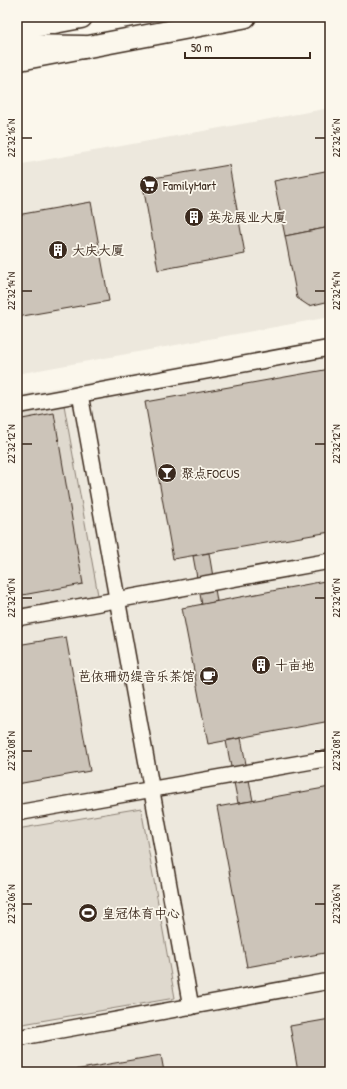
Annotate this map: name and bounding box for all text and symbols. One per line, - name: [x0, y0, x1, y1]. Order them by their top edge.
- scale bar: [185, 34, 310, 60]
- text: 50 m: [191, 39, 212, 56]
- text: 22°32'16"N: [5, 119, 18, 157]
- text: 22°32'16"N: [330, 119, 343, 157]
- supermarket icon: FamilyMart: [138, 174, 160, 196]
- place label: FamilyMart: [162, 176, 217, 194]
- building icon: 英龙展业大厦: [183, 206, 205, 228]
- place label: 英龙展业大厦: [208, 208, 286, 226]
- building icon: 大庆大厦: [47, 239, 69, 261]
- place label: 大庆大厦: [72, 241, 124, 259]
- text: 22°32'14"N: [5, 272, 18, 310]
- text: 22°32'14"N: [330, 272, 343, 310]
- text: 22°32'12"N: [5, 424, 18, 464]
- text: 22°32'12"N: [330, 424, 343, 464]
- bar icon: 聚点FOCUS: [156, 462, 178, 484]
- place label: 聚点FOCUS: [181, 464, 239, 482]
- text: 22°32'10"N: [5, 579, 18, 617]
- text: 22°32'10"N: [330, 579, 343, 617]
- building icon: 十亩地: [250, 654, 272, 676]
- place label: 十亩地: [275, 656, 314, 674]
- cafe icon: 芭依珊奶缇音乐茶馆: [198, 665, 220, 687]
- place label: 芭依珊奶缇音乐茶馆: [78, 667, 195, 685]
- text: 22°32'08"N: [5, 731, 18, 771]
- text: 22°32'08"N: [330, 731, 343, 771]
- text: 22°32'06"N: [5, 884, 18, 924]
- text: 22°32'06"N: [330, 884, 343, 924]
- sports icon: 皇冠体育中心: [77, 902, 99, 924]
- place label: 皇冠体育中心: [102, 904, 180, 922]

